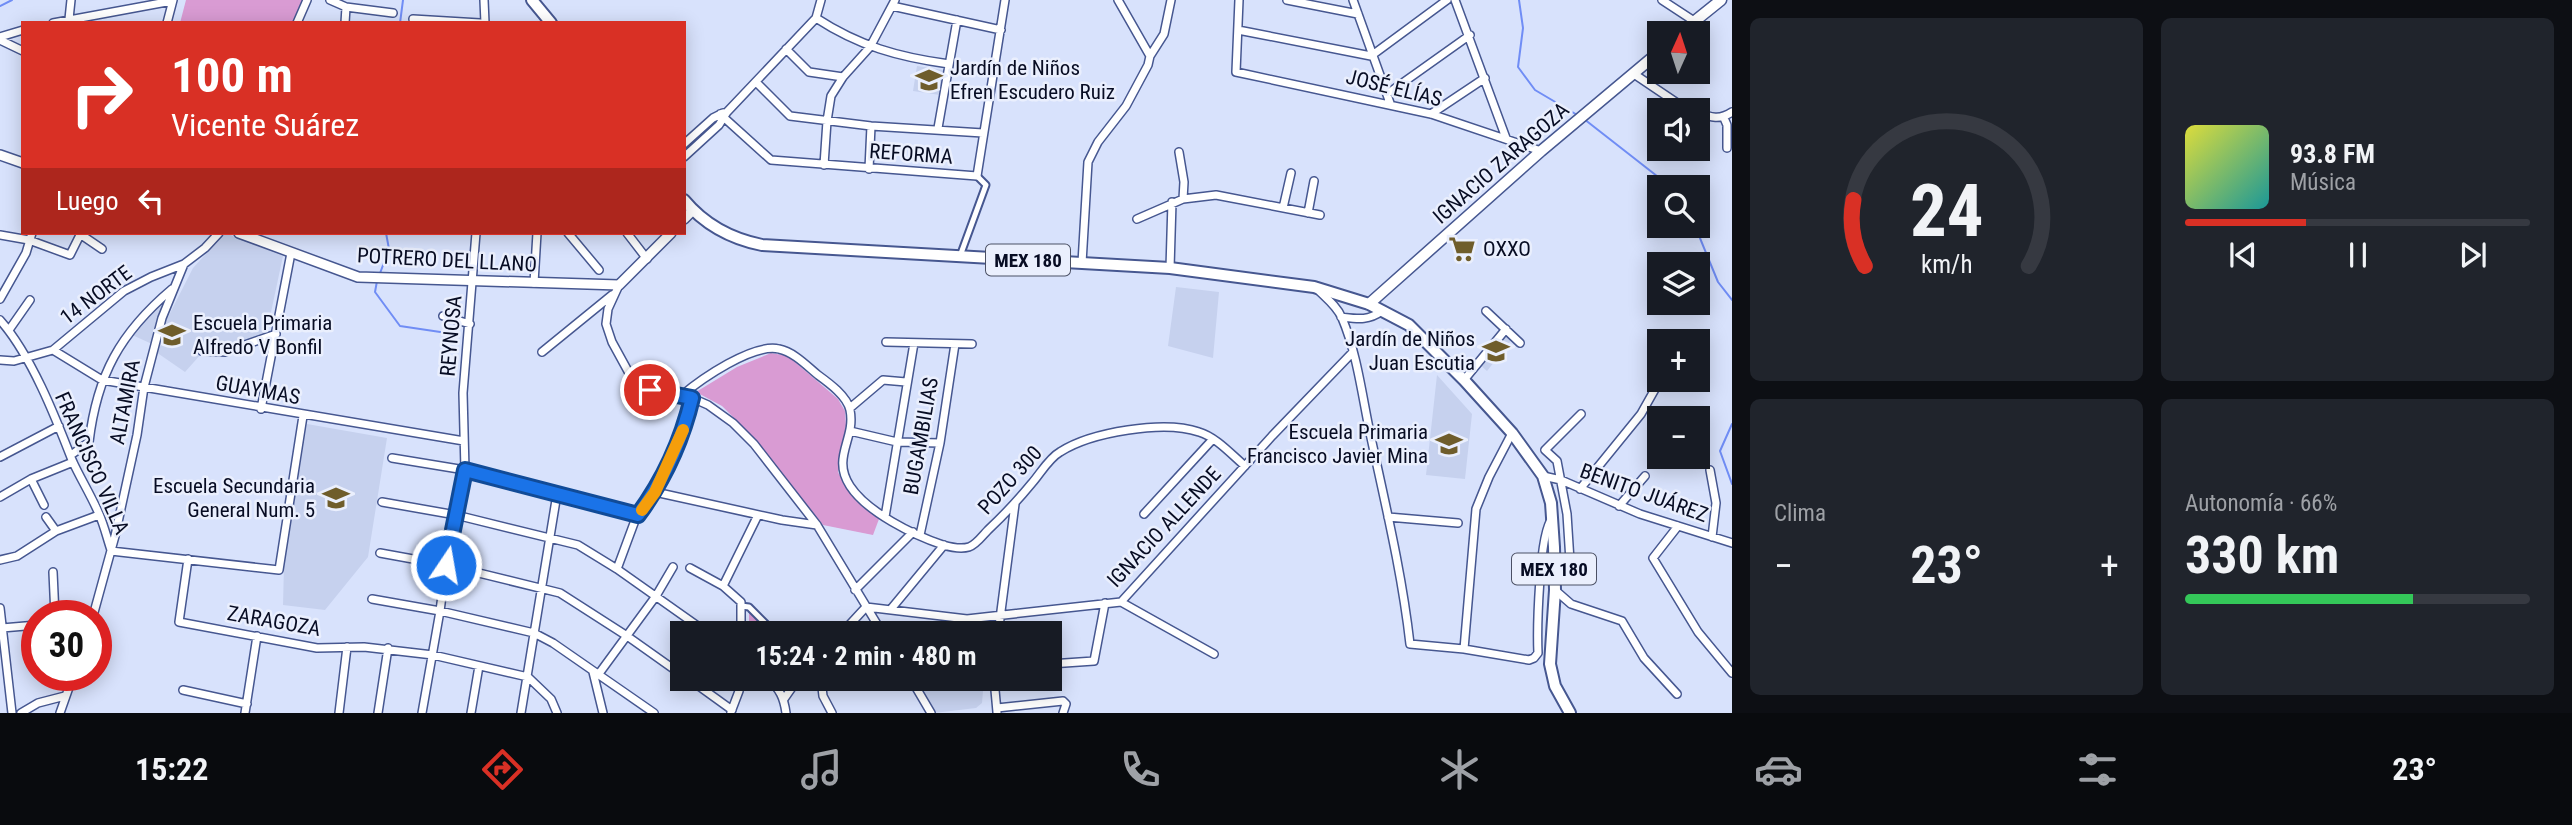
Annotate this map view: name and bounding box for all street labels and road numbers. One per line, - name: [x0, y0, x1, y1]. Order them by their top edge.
- street label: JOSÉ ELÍAS: [1344, 65, 1444, 111]
- street label: IGNACIO ZARAGOZA: [1428, 98, 1574, 228]
- street label: REFORMA: [868, 139, 954, 169]
- street label: POTRERO DEL LLANO: [356, 243, 538, 277]
- road number: MEX 180: [986, 244, 1070, 276]
- street label: 14 NORTE: [56, 260, 136, 330]
- street label: REYNOSA: [436, 294, 466, 378]
- street label: ALTAMIRA: [105, 358, 145, 446]
- street label: GUAYMAS: [214, 371, 302, 409]
- street label: BUGAMBILIAS: [899, 375, 943, 497]
- street label: FRANCISCO VILLA: [50, 388, 134, 538]
- street label: POZO 300: [973, 441, 1047, 519]
- street label: BENITO JUÁREZ: [1577, 459, 1711, 527]
- street label: IGNACIO ALLENDE: [1102, 462, 1226, 592]
- road number: MEX 180: [1512, 554, 1596, 584]
- street label: ZARAGOZA: [225, 601, 323, 641]

